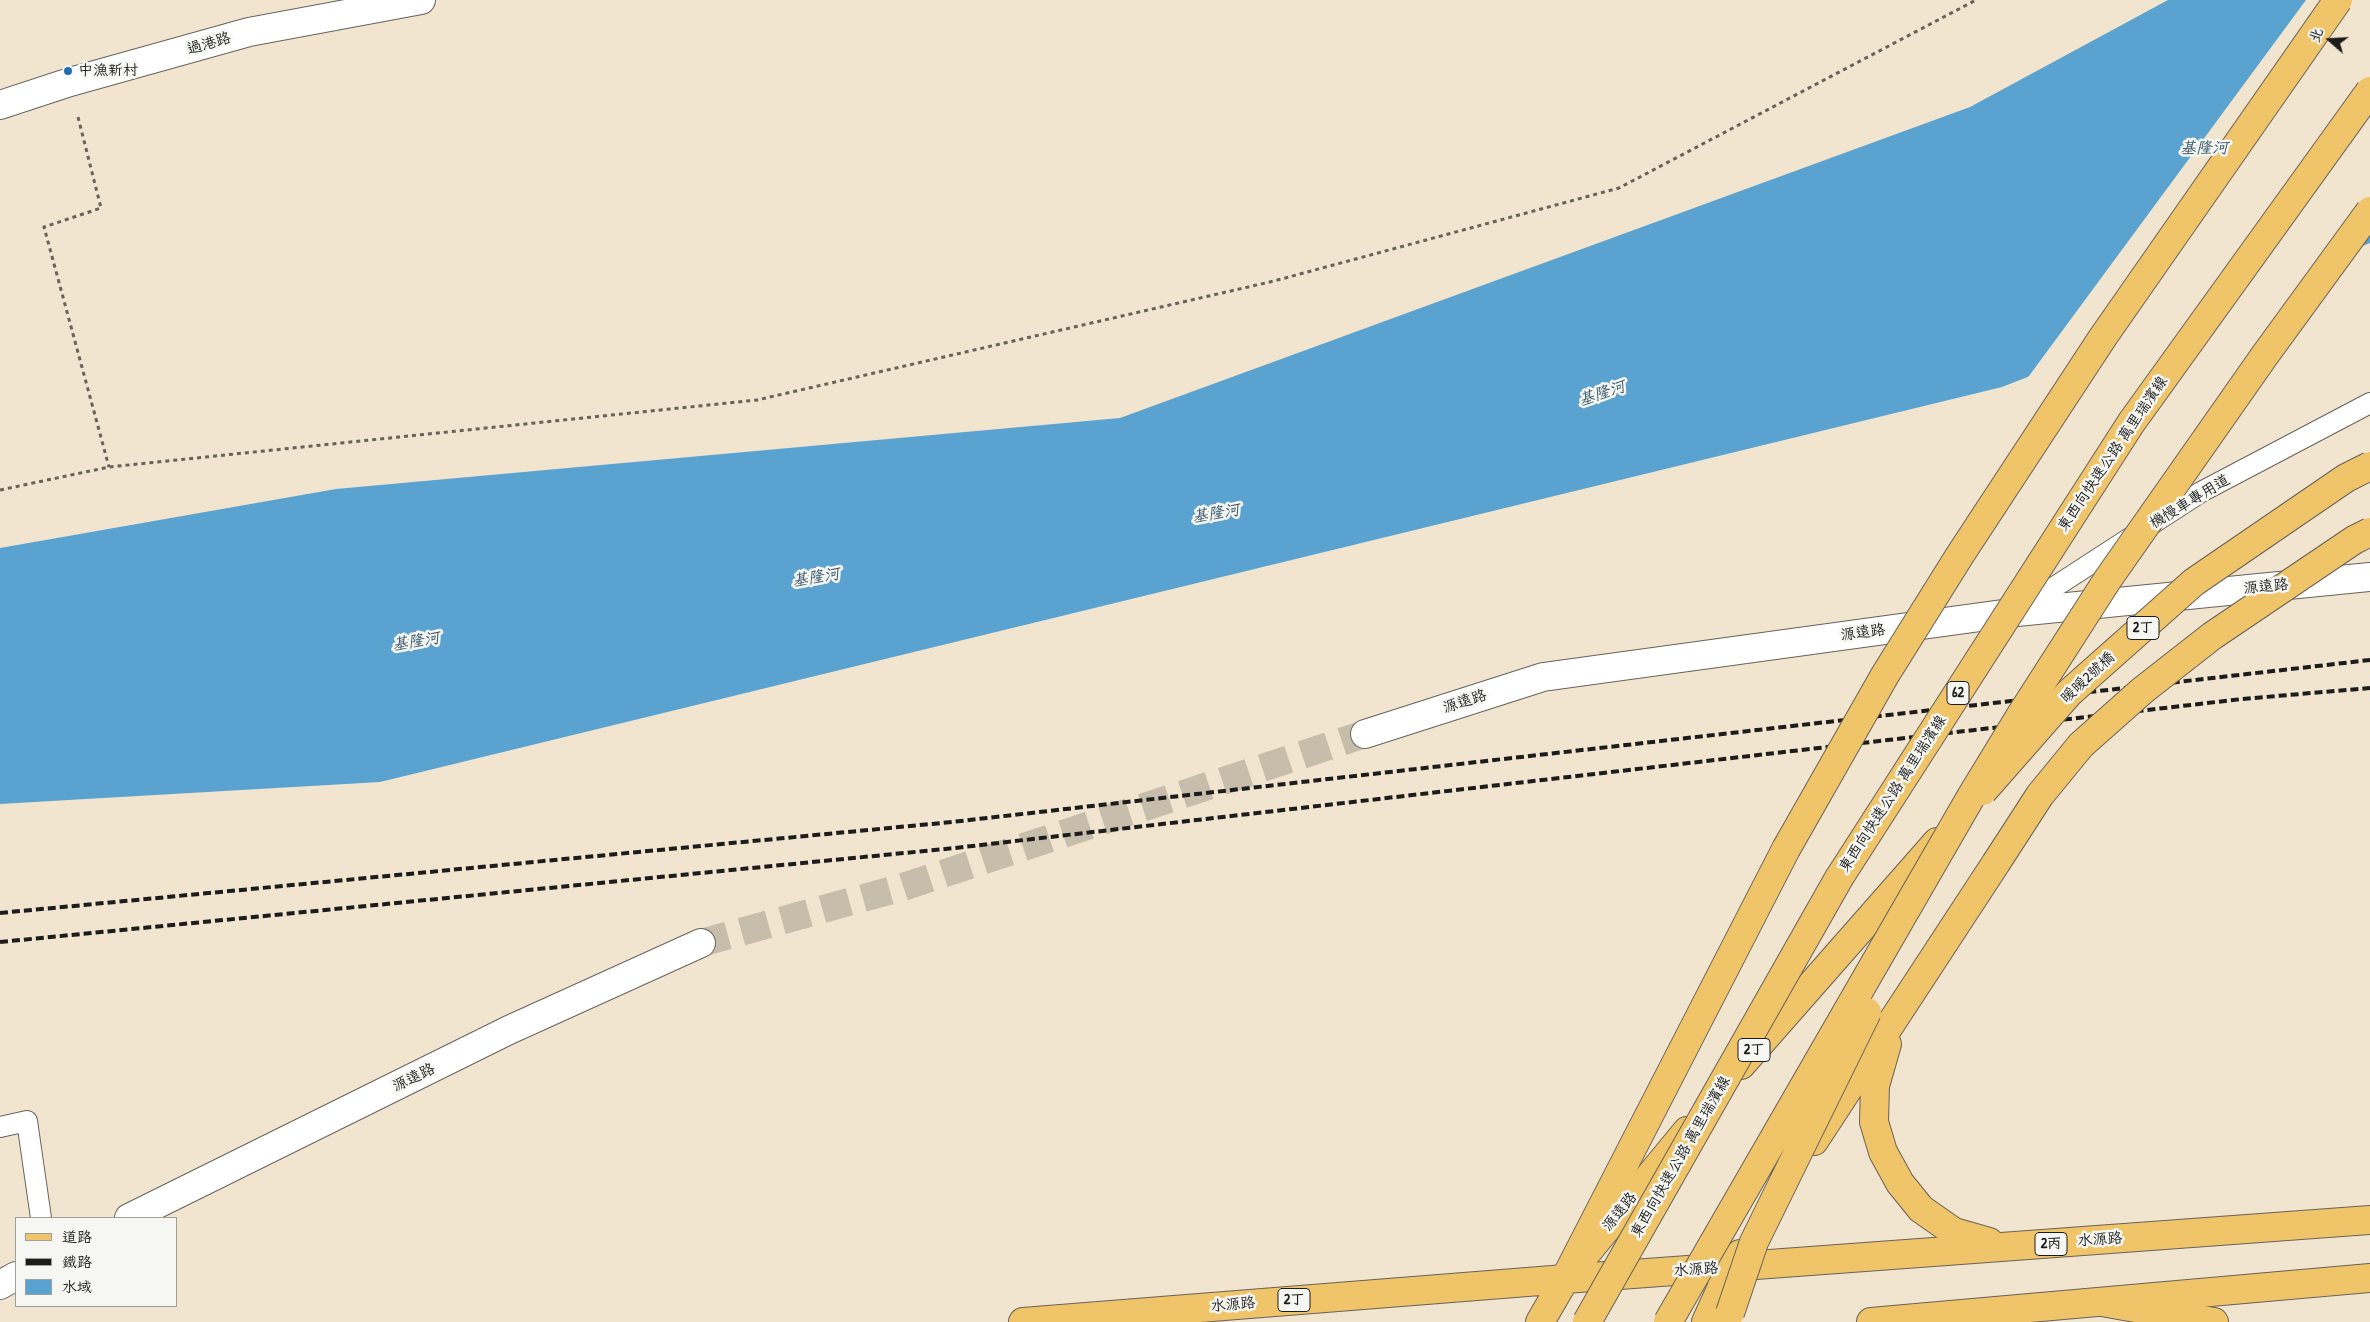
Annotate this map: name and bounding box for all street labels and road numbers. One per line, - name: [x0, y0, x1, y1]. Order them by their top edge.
- street label: 過港路: [185, 29, 233, 59]
- street label: 東西向快速公路 萬里瑞濱線: [2054, 373, 2172, 535]
- street label: 機慢車專用道: [2147, 471, 2233, 533]
- street label: 源遠路: [2243, 576, 2289, 598]
- road number: 2丁: [2127, 616, 2159, 640]
- street label: 源遠路: [1839, 621, 1887, 645]
- street label: 暖暖2號橋: [2057, 649, 2119, 707]
- road number: 62: [1947, 681, 1969, 704]
- street label: 源遠路: [1441, 686, 1489, 718]
- street label: 東西向快速公路 萬里瑞濱線: [1835, 712, 1951, 876]
- road number: 2丁: [1738, 1038, 1770, 1062]
- street label: 源遠路: [390, 1060, 438, 1096]
- street label: 東西向快速公路 萬里瑞濱線: [1627, 1073, 1735, 1241]
- street label: 源遠路: [1599, 1189, 1641, 1235]
- street label: 水源路: [2077, 1229, 2123, 1251]
- road number: 2丙: [2035, 1232, 2067, 1256]
- street label: 水源路: [1673, 1259, 1719, 1281]
- road number: 2丁: [1278, 1288, 1310, 1312]
- street label: 水源路: [1210, 1294, 1256, 1316]

